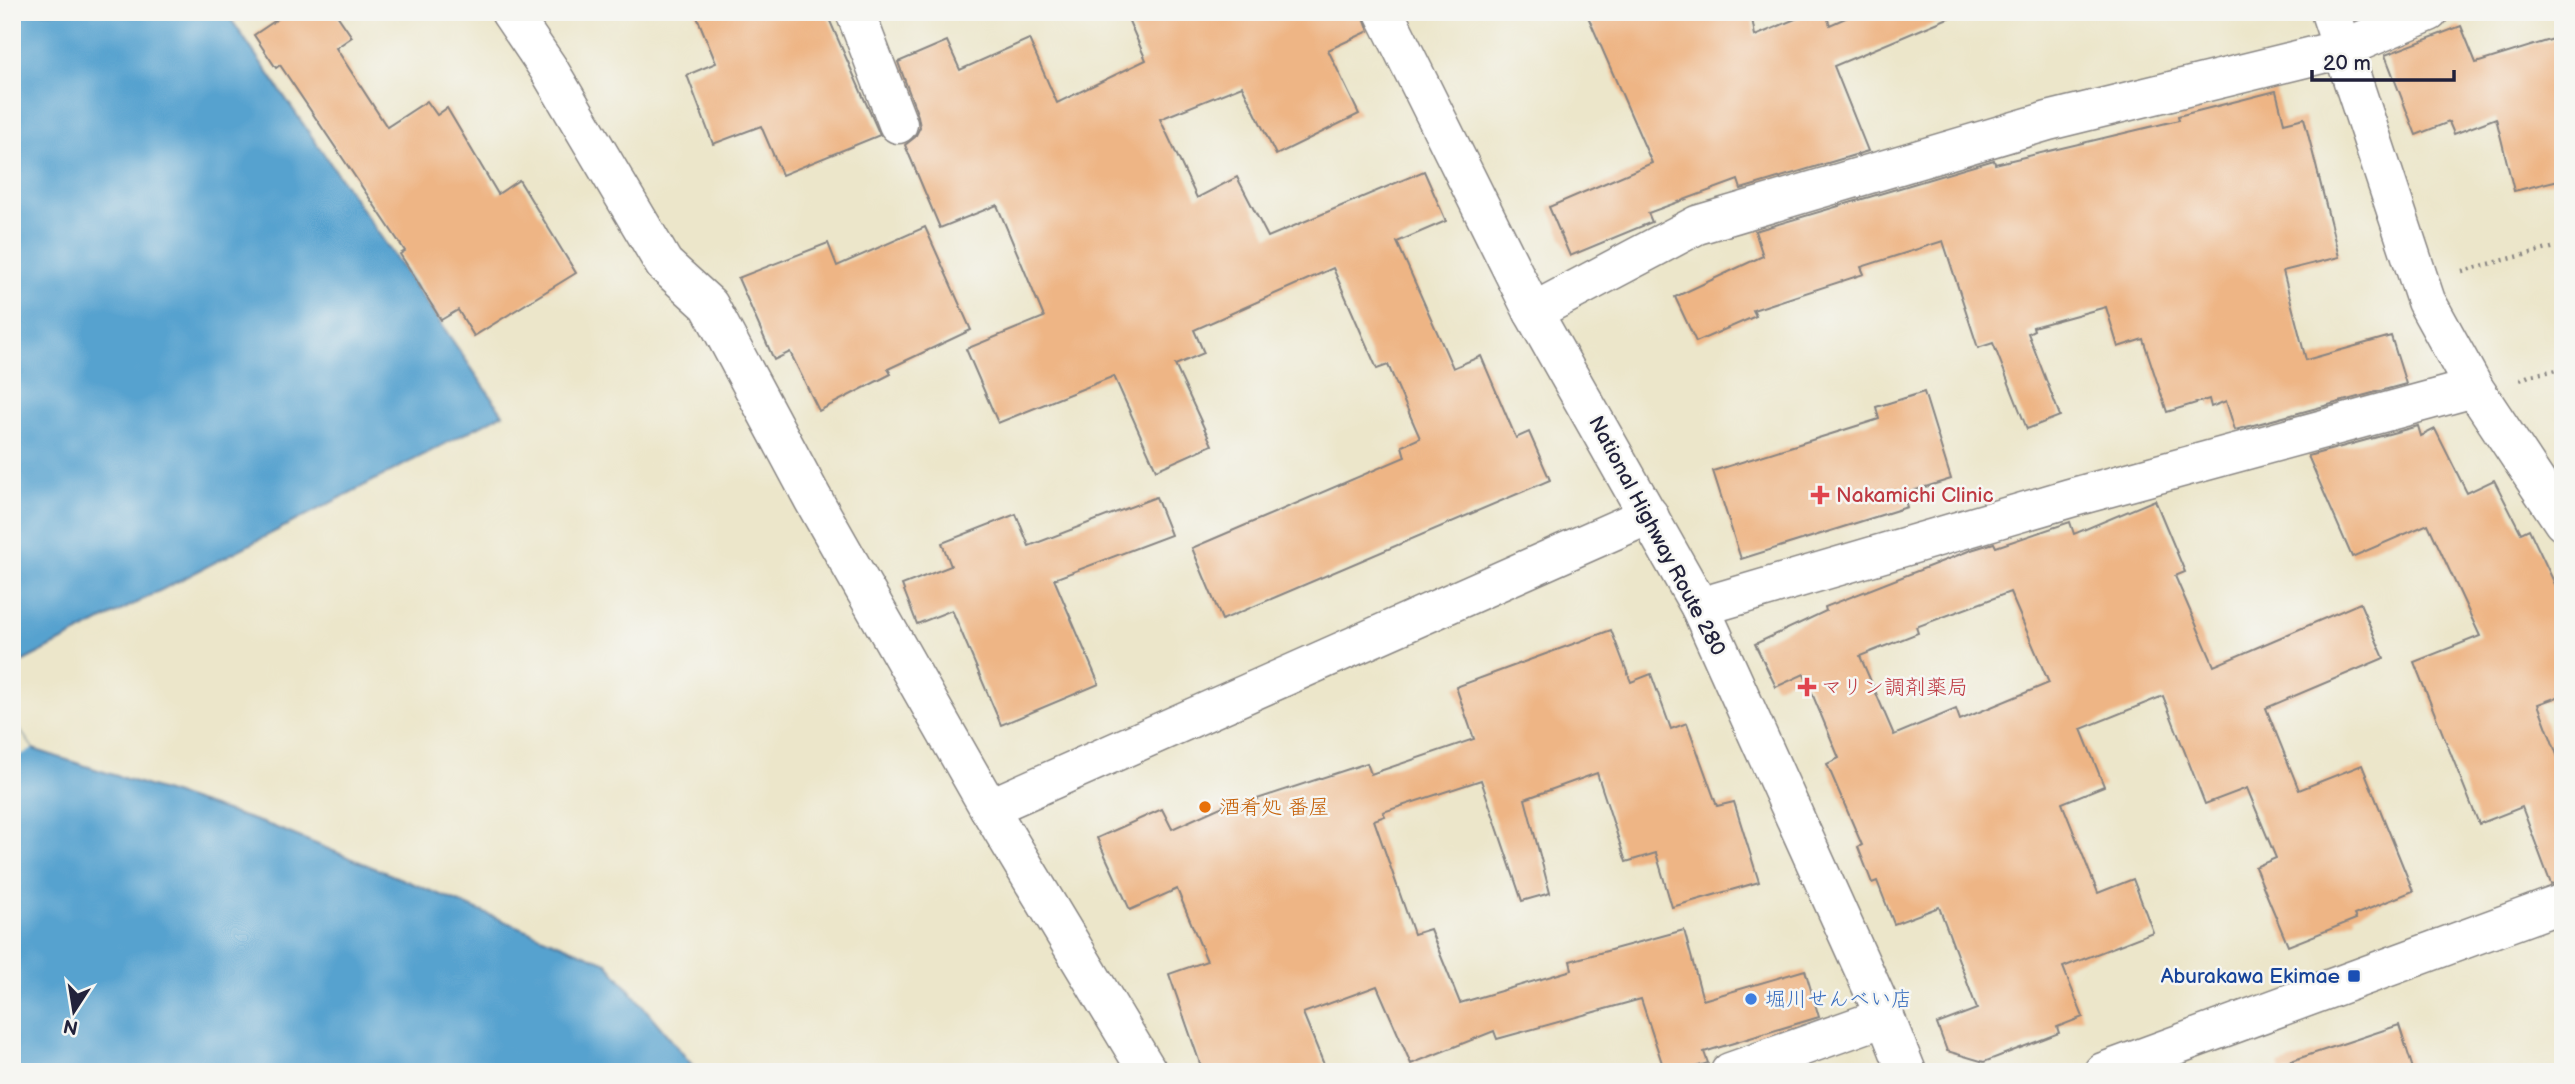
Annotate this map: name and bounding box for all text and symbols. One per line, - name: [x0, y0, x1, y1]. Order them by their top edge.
- scale bar: [2312, 38, 2454, 82]
- text: 20 m: [2323, 51, 2371, 76]
- street label: National Highway Route 280: [1583, 412, 1731, 660]
- place label: Nakamichi Clinic: [1836, 483, 1994, 508]
- marker: Nakamichi Clinic: [1810, 485, 1830, 505]
- place label: マリン調剤薬局: [1821, 675, 1968, 700]
- marker: マリン調剤薬局: [1799, 679, 1815, 695]
- place label: 酒肴処 番屋: [1219, 795, 1330, 820]
- marker: 酒肴処 番屋: [1197, 799, 1213, 815]
- place label: Aburakawa Ekimae: [2161, 964, 2340, 989]
- marker: Aburakawa Ekimae: [2346, 968, 2362, 984]
- north arrow: [38, 976, 108, 1046]
- place label: 堀川せんべい店: [1765, 987, 1912, 1012]
- marker: 堀川せんべい店: [1743, 991, 1759, 1007]
- text: N: [61, 1013, 80, 1039]

